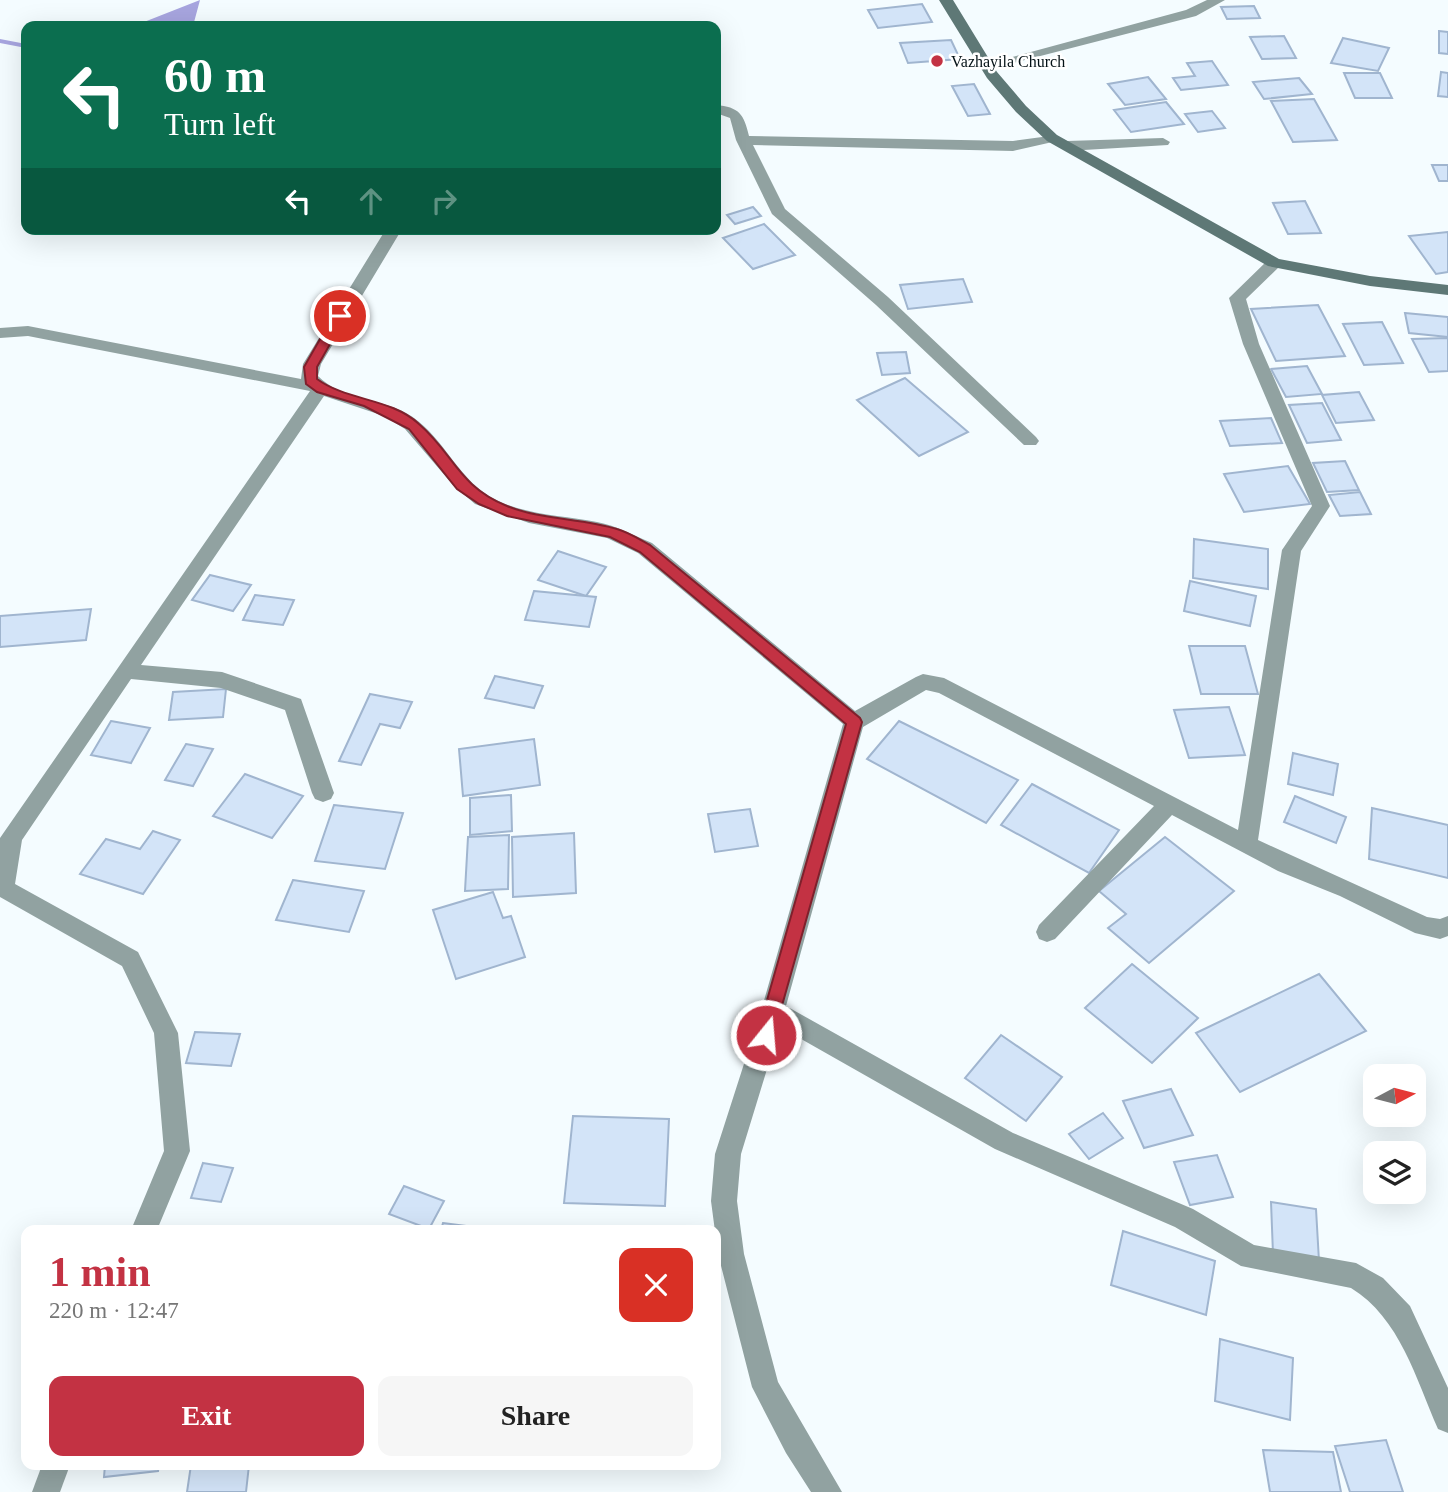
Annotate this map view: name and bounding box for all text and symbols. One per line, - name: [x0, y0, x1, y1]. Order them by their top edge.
- text: 60 m: [164, 48, 266, 103]
- icon: left: [49, 49, 140, 140]
- marker: Vazhayila Church: [929, 53, 945, 69]
- place label: Vazhayila Church: [951, 53, 1065, 71]
- text: Turn left: [164, 106, 276, 142]
- icon: left: [279, 182, 317, 220]
- icon: ahead: [352, 182, 390, 220]
- icon: right: [425, 182, 463, 220]
- pin: [310, 286, 370, 346]
- icon: arrive: [321, 297, 359, 335]
- position arrow: [729, 998, 803, 1072]
- north arrow: [1363, 1064, 1426, 1127]
- map controls: [1363, 1064, 1426, 1204]
- button: layers: [1363, 1141, 1426, 1204]
- button: close: [619, 1248, 693, 1322]
- text: 1 min: [49, 1249, 151, 1295]
- text: 220 m · 12:47: [49, 1298, 179, 1323]
- button: Exit: [49, 1376, 364, 1456]
- button: Share: [378, 1376, 693, 1456]

